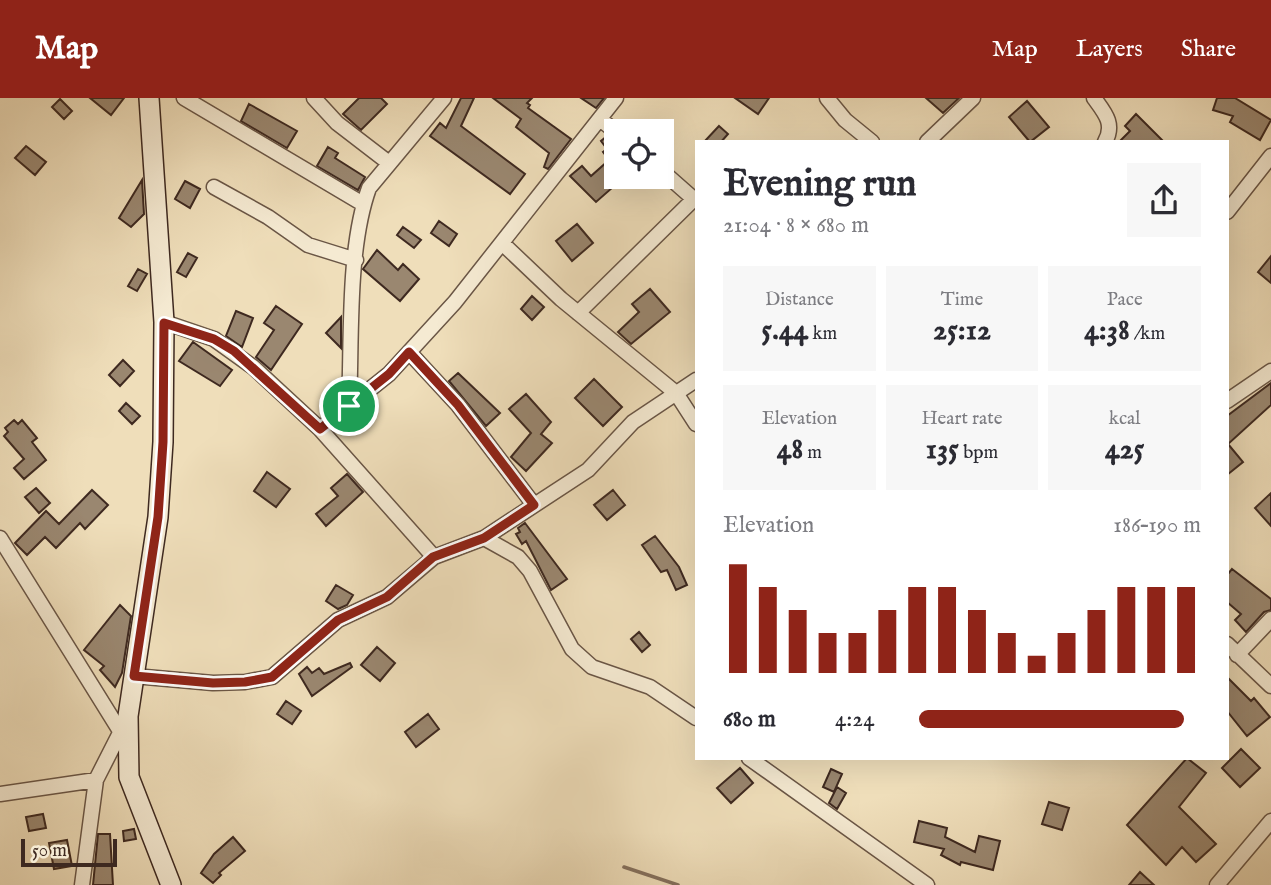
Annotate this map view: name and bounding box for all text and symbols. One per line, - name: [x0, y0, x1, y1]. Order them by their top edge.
- text: Map: [35, 28, 98, 70]
- text: Map: [992, 34, 1038, 65]
- text: Layers: [1076, 34, 1143, 65]
- text: Share: [1181, 34, 1236, 65]
- map controls: [604, 119, 674, 189]
- button: locate: [604, 119, 674, 189]
- text: Evening run: [723, 161, 917, 209]
- button: share: [1127, 163, 1201, 237]
- text: 21:04 · 8 × 680 m: [723, 211, 869, 240]
- text: Distance: [765, 288, 834, 312]
- text: Time: [941, 288, 983, 312]
- text: Pace: [1107, 288, 1143, 312]
- text: 5.44: [761, 312, 808, 350]
- text: 25:12: [933, 312, 991, 350]
- text: 4:38: [1084, 312, 1130, 350]
- text: km: [808, 322, 837, 346]
- text: /km: [1130, 322, 1165, 346]
- pin: [319, 376, 379, 436]
- icon: arrive: [330, 387, 368, 425]
- text: Elevation: [762, 407, 837, 431]
- text: Heart rate: [921, 407, 1003, 431]
- text: kcal: [1109, 407, 1141, 431]
- text: 48: [777, 431, 803, 469]
- text: 135: [926, 431, 959, 469]
- text: 425: [1105, 431, 1144, 469]
- text: m: [803, 441, 822, 465]
- text: bpm: [959, 441, 998, 465]
- text: Elevation: [723, 511, 814, 540]
- text: 186–190 m: [1113, 511, 1201, 540]
- text: 680 m: [723, 705, 776, 734]
- text: 4:24: [835, 705, 874, 734]
- scale bar: [21, 836, 117, 868]
- text: 50 m: [32, 839, 67, 863]

